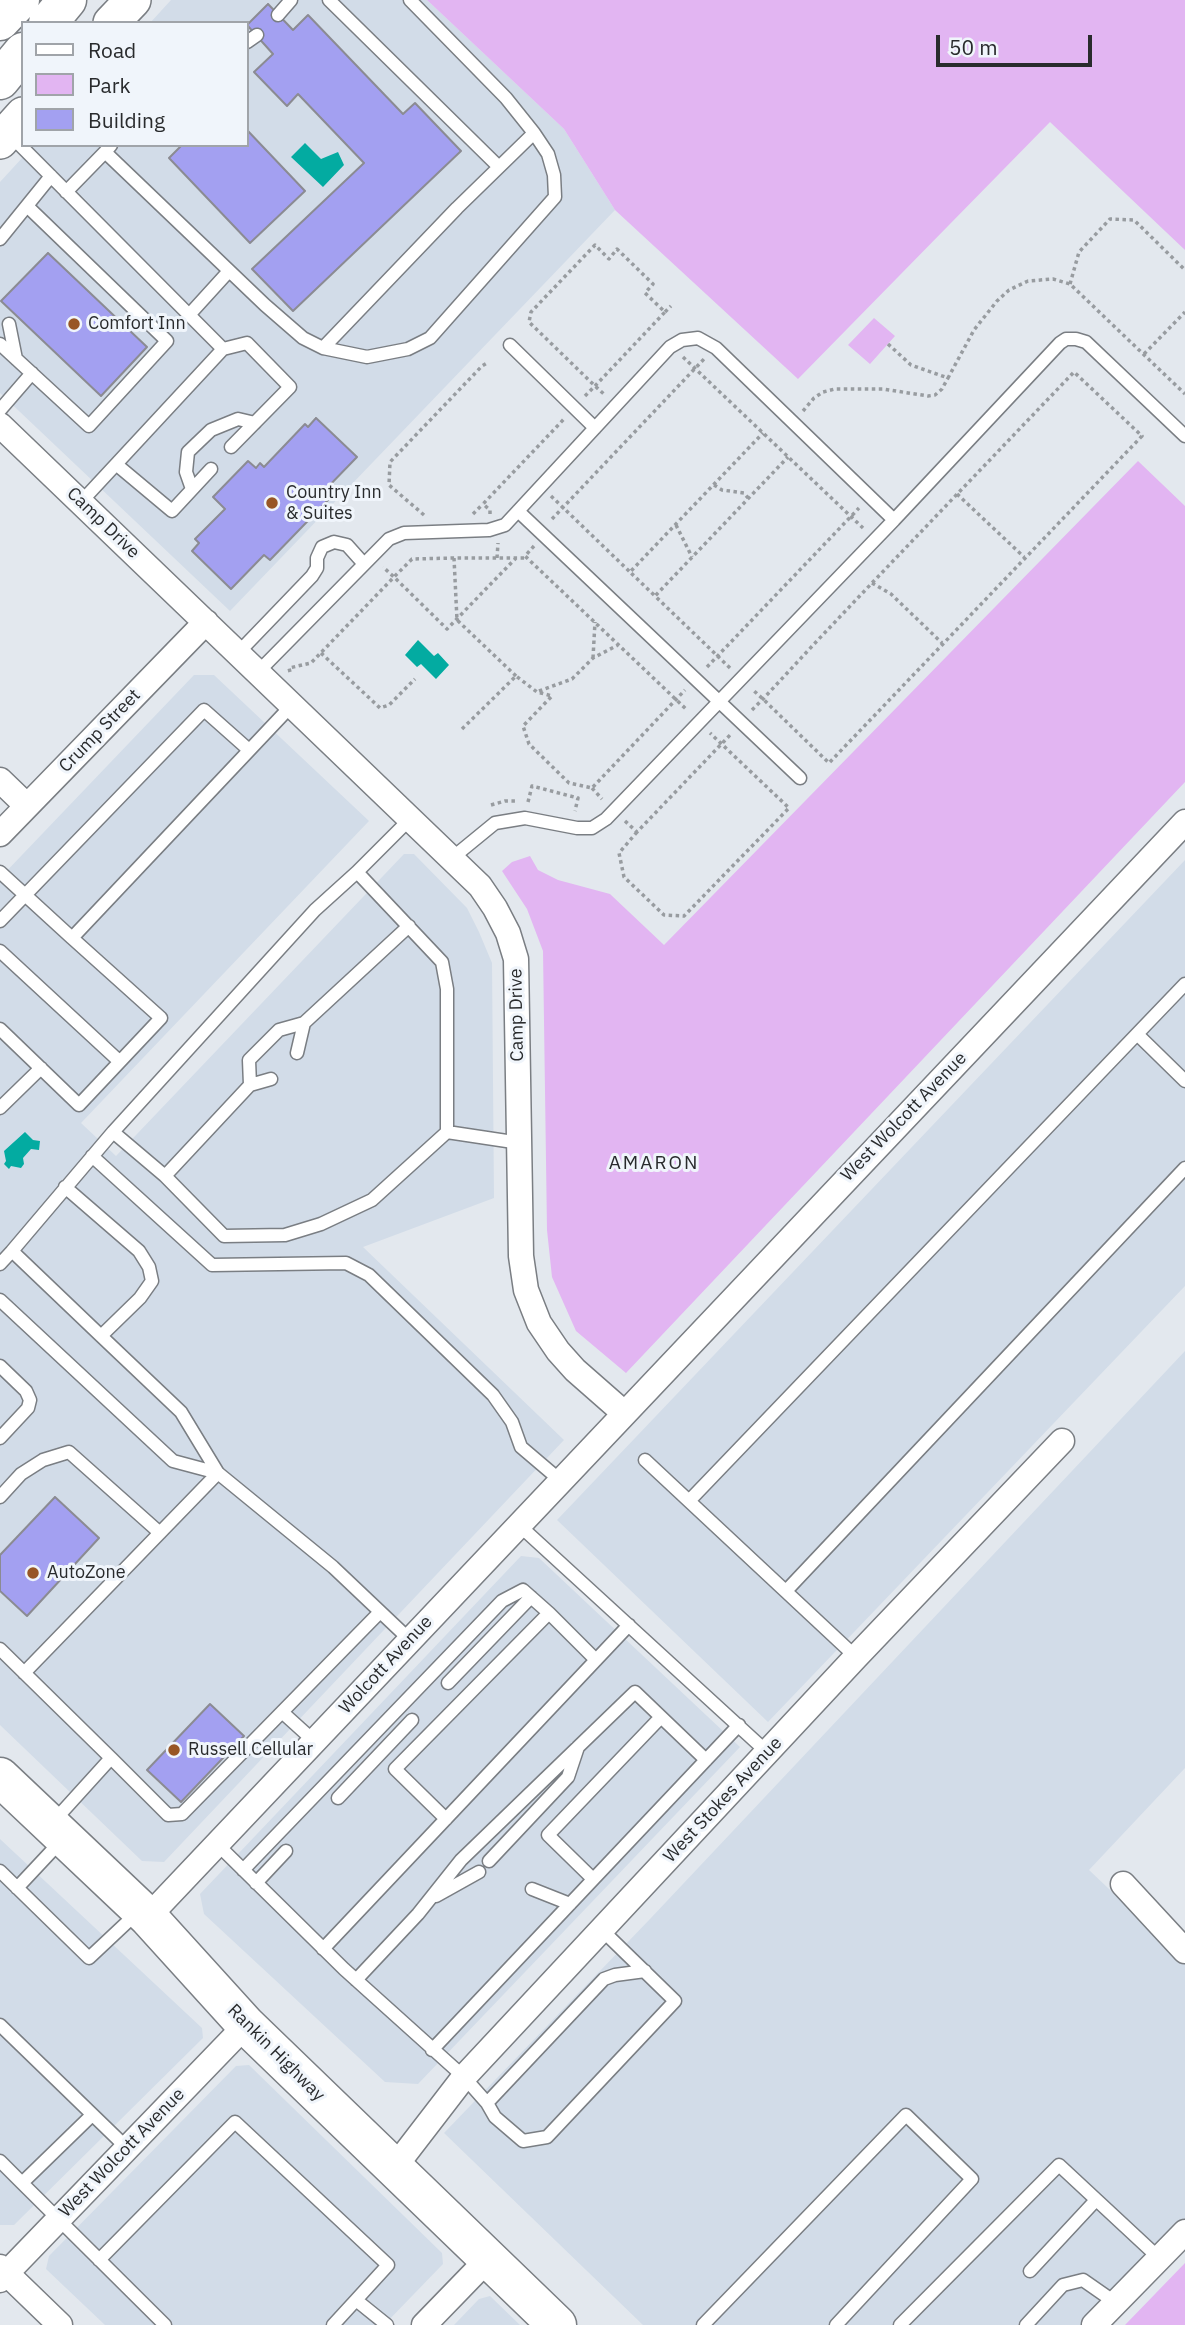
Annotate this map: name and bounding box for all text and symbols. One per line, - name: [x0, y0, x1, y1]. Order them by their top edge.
- legend: [21, 21, 248, 147]
- scale bar: [940, 21, 1096, 65]
- text: 50 m: [949, 33, 998, 61]
- text: Road: [88, 36, 136, 64]
- text: Park: [88, 71, 131, 99]
- text: Building: [88, 106, 165, 134]
- place label: Comfort Inn: [88, 313, 186, 335]
- marker: Comfort Inn: [66, 316, 82, 332]
- place label: Country Inn & Suites: [286, 482, 382, 524]
- street label: Camp Drive: [62, 483, 144, 563]
- marker: Country Inn & Suites: [264, 495, 280, 511]
- street label: Crump Street: [55, 685, 145, 777]
- street label: Camp Drive: [505, 968, 529, 1062]
- street label: West Wolcott Avenue: [837, 1048, 971, 1186]
- district label: AMARON: [609, 1153, 699, 1175]
- place label: AutoZone: [47, 1562, 126, 1584]
- marker: AutoZone: [25, 1565, 41, 1581]
- street label: Wolcott Avenue: [335, 1611, 437, 1719]
- street label: West Stokes Avenue: [659, 1733, 787, 1867]
- place label: Russell Cellular: [188, 1739, 313, 1761]
- marker: Russell Cellular: [166, 1742, 182, 1758]
- street label: Rankin Highway: [223, 2000, 329, 2106]
- street label: West Wolcott Avenue: [55, 2084, 189, 2222]

